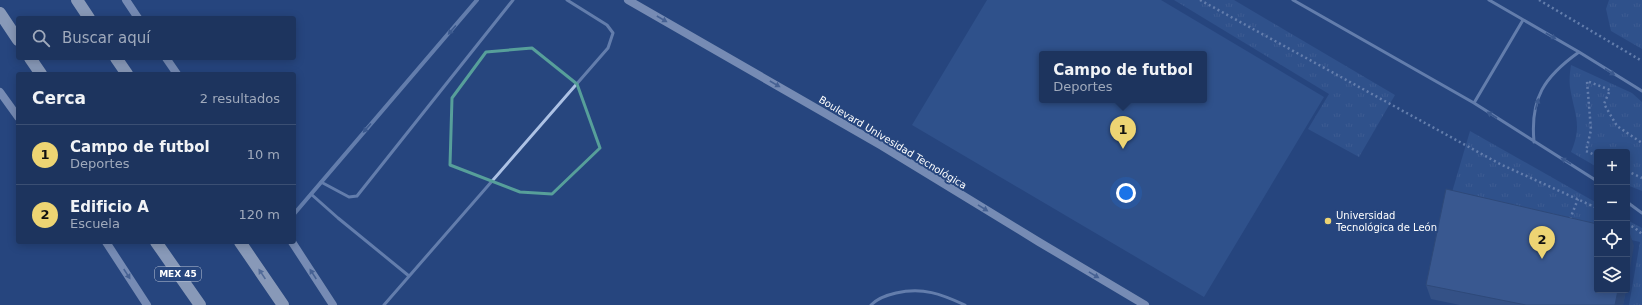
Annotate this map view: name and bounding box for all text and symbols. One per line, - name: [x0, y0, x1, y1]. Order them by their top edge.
- search box: [16, 16, 296, 60]
- one-way arrow: [656, 16, 668, 23]
- one-way arrow: [447, 24, 456, 35]
- icon: search: [30, 27, 52, 49]
- text: Buscar aquí: [62, 29, 150, 47]
- one-way arrow: [1545, 32, 1557, 39]
- popup: [1039, 51, 1207, 103]
- text: Campo de futbol: [1053, 61, 1193, 79]
- one-way arrow: [1604, 68, 1616, 75]
- text: Deportes: [1053, 79, 1113, 94]
- one-way arrow: [769, 81, 781, 88]
- text: Cerca: [32, 88, 86, 108]
- text: 2 resultados: [200, 91, 280, 106]
- street label: Boulevard Univesidad Tecnológica: [817, 94, 969, 191]
- one-way arrow: [1534, 98, 1540, 110]
- one-way arrow: [1487, 111, 1498, 119]
- pin: 1: [1110, 116, 1136, 149]
- one-way arrow: [363, 123, 372, 134]
- text: Campo de futbol: [70, 138, 210, 156]
- text: 1: [40, 147, 50, 162]
- text: 10 m: [247, 147, 280, 162]
- map controls: [1594, 149, 1630, 293]
- button: +: [1594, 149, 1630, 185]
- text: Deportes: [70, 156, 129, 171]
- one-way arrow: [1560, 158, 1572, 165]
- your location: [1116, 183, 1136, 203]
- button: −: [1594, 185, 1630, 221]
- text: Edificio A: [70, 198, 149, 216]
- one-way arrow: [977, 204, 989, 211]
- text: 2: [40, 207, 50, 222]
- text: 120 m: [238, 207, 280, 222]
- place label: Universidad Tecnológica de León: [1335, 210, 1437, 233]
- text: Escuela: [70, 216, 120, 231]
- marker: Universidad Tecnológica de León: [1323, 216, 1333, 226]
- button: locate: [1594, 221, 1630, 257]
- pin: 2: [1529, 226, 1555, 259]
- button: layers: [1594, 257, 1630, 293]
- road number: MEX 45: [155, 267, 201, 281]
- one-way arrow: [123, 268, 130, 279]
- one-way arrow: [258, 268, 265, 279]
- one-way arrow: [309, 268, 317, 279]
- one-way arrow: [1088, 271, 1100, 278]

